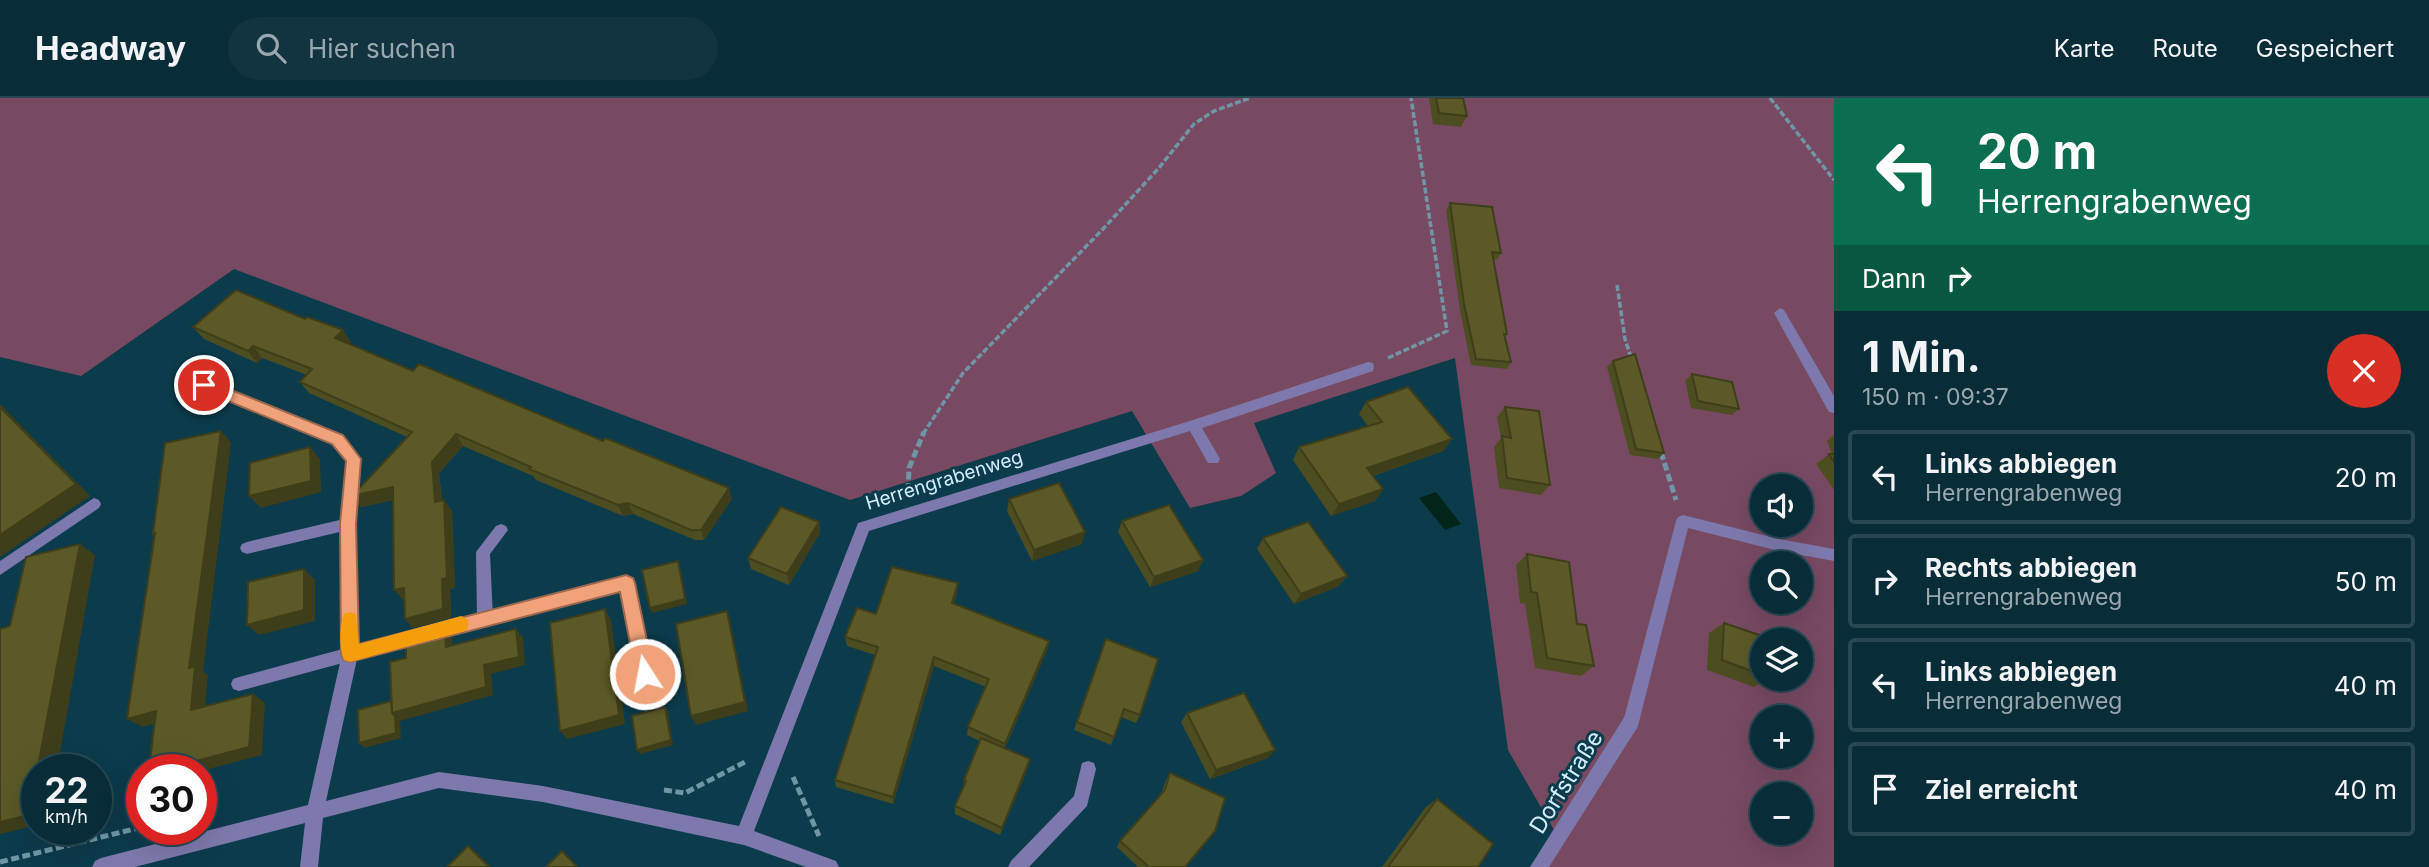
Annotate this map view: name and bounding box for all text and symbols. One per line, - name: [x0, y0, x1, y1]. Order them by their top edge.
- search box: [228, 17, 718, 80]
- text: Headway: [35, 28, 186, 68]
- icon: search: [252, 29, 290, 67]
- text: Hier suchen: [308, 33, 456, 64]
- text: Karte: [2054, 34, 2114, 63]
- text: Route: [2152, 34, 2218, 63]
- text: Gespeichert: [2256, 34, 2394, 63]
- text: 20 m: [1977, 122, 2097, 181]
- icon: left: [1862, 126, 1953, 217]
- text: Herrengrabenweg: [1977, 182, 2252, 221]
- icon: right: [1940, 259, 1978, 297]
- text: Dann: [1862, 263, 1926, 294]
- text: 1 Min.: [1862, 331, 1981, 382]
- button: close: [2327, 334, 2401, 408]
- pin: [174, 355, 234, 415]
- icon: arrive: [185, 366, 223, 404]
- text: 150 m · 09:37: [1862, 383, 2009, 411]
- street label: Herrengrabenweg: [863, 445, 1025, 515]
- text: Links abbiegen: [1925, 448, 2117, 479]
- icon: left: [1866, 458, 1904, 496]
- text: 20 m: [2335, 462, 2397, 493]
- map controls: [1750, 474, 1813, 845]
- button: sound: [1750, 474, 1813, 537]
- text: Herrengrabenweg: [1925, 479, 2122, 507]
- button: search: [1750, 551, 1813, 614]
- text: Rechts abbiegen: [1925, 552, 2137, 583]
- icon: right: [1866, 562, 1904, 600]
- text: 50 m: [2335, 566, 2397, 597]
- text: Herrengrabenweg: [1925, 583, 2122, 611]
- button: layers: [1750, 628, 1813, 691]
- position arrow: [608, 637, 682, 711]
- text: Links abbiegen: [1925, 656, 2117, 687]
- icon: left: [1866, 666, 1904, 704]
- text: 40 m: [2334, 670, 2397, 701]
- text: Herrengrabenweg: [1925, 687, 2122, 715]
- button: +: [1750, 705, 1813, 768]
- street label: Dorfstraße: [1523, 725, 1609, 839]
- speed limit sign: 30: [126, 754, 217, 845]
- text: 22: [44, 769, 89, 811]
- icon: arrive: [1866, 770, 1904, 808]
- text: Ziel erreicht: [1925, 774, 2078, 805]
- text: 40 m: [2334, 774, 2397, 805]
- button: −: [1750, 782, 1813, 845]
- text: km/h: [45, 806, 88, 827]

